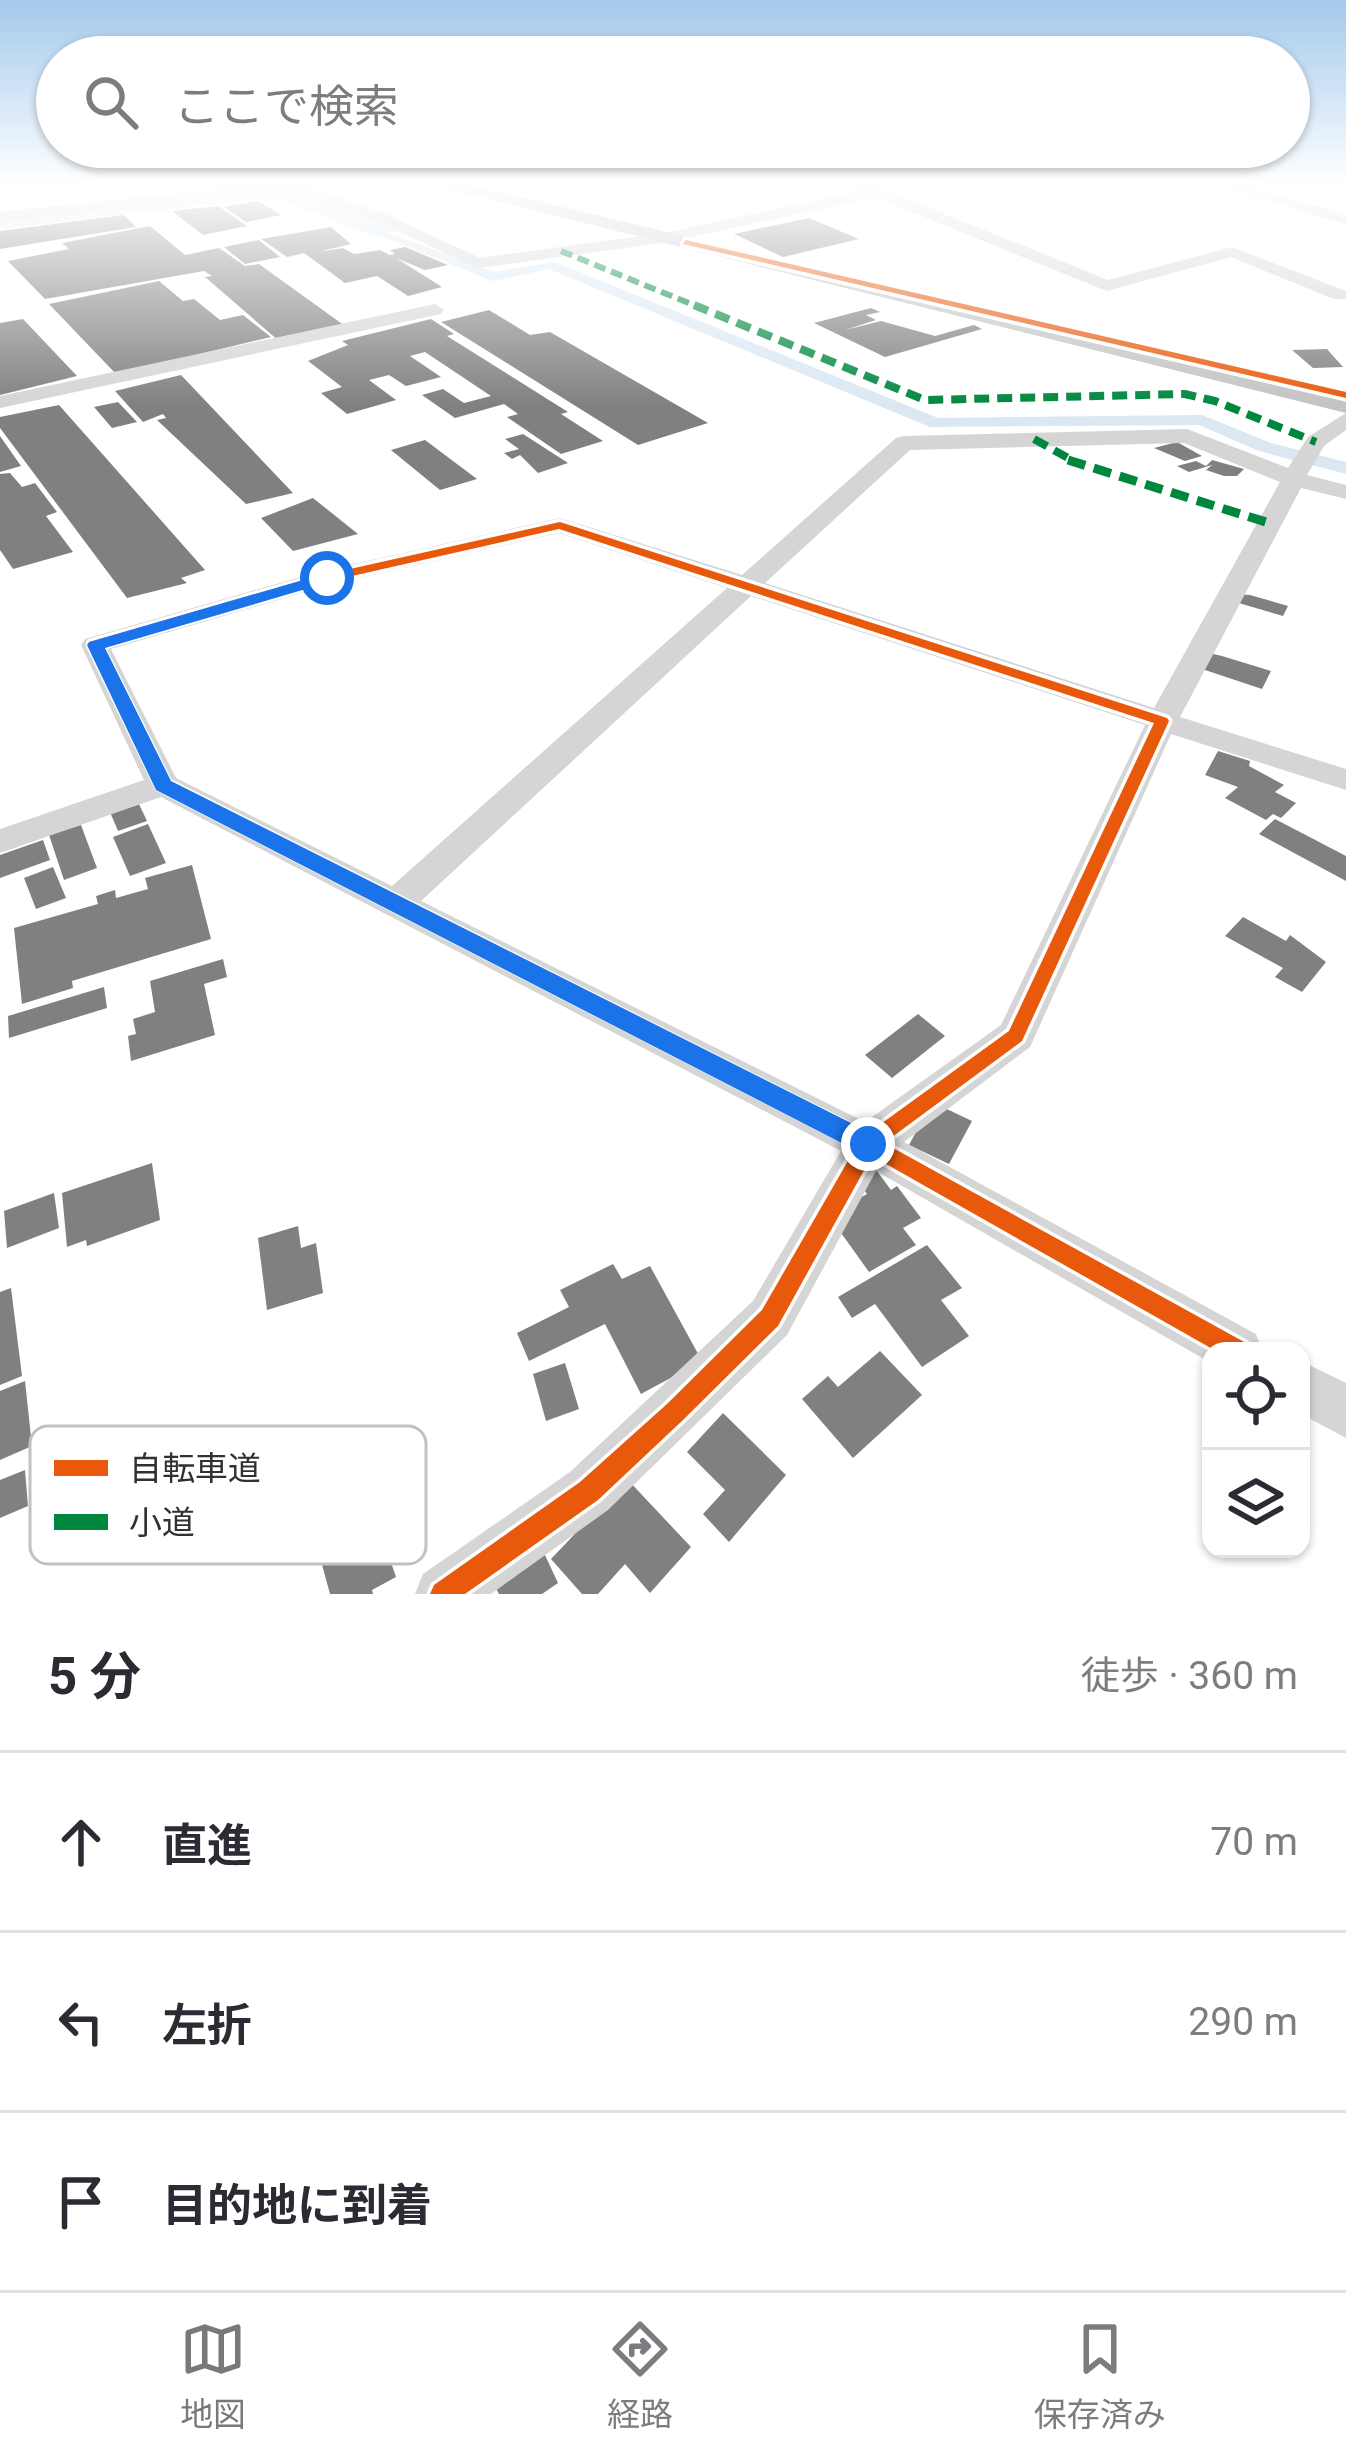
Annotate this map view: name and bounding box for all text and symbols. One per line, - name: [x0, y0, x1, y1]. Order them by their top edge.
- search box: [36, 36, 1310, 168]
- icon: search: [78, 69, 144, 135]
- text: ここで検索: [174, 80, 399, 133]
- route start: [300, 551, 354, 605]
- route end: [841, 1117, 895, 1171]
- map controls: [1202, 1342, 1310, 1558]
- button: locate: [1202, 1342, 1310, 1450]
- legend: [30, 1426, 426, 1564]
- text: 自転車道: [129, 1449, 261, 1488]
- button: layers: [1202, 1450, 1310, 1558]
- text: 小道: [129, 1503, 195, 1542]
- text: 5 分: [48, 1647, 141, 1706]
- text: 徒歩 · 360 m: [1081, 1653, 1298, 1699]
- icon: ahead: [48, 1809, 114, 1875]
- text: 直進: [162, 1819, 252, 1872]
- text: 70 m: [1210, 1819, 1298, 1865]
- icon: left: [48, 1989, 114, 2055]
- text: 左折: [162, 1999, 252, 2052]
- text: 290 m: [1188, 1999, 1298, 2045]
- icon: arrive: [48, 2169, 114, 2235]
- text: 目的地に到着: [162, 2179, 432, 2232]
- tab: 地図: [180, 2316, 246, 2436]
- tab: 経路: [607, 2316, 673, 2436]
- tab: 保存済み: [1034, 2316, 1166, 2436]

